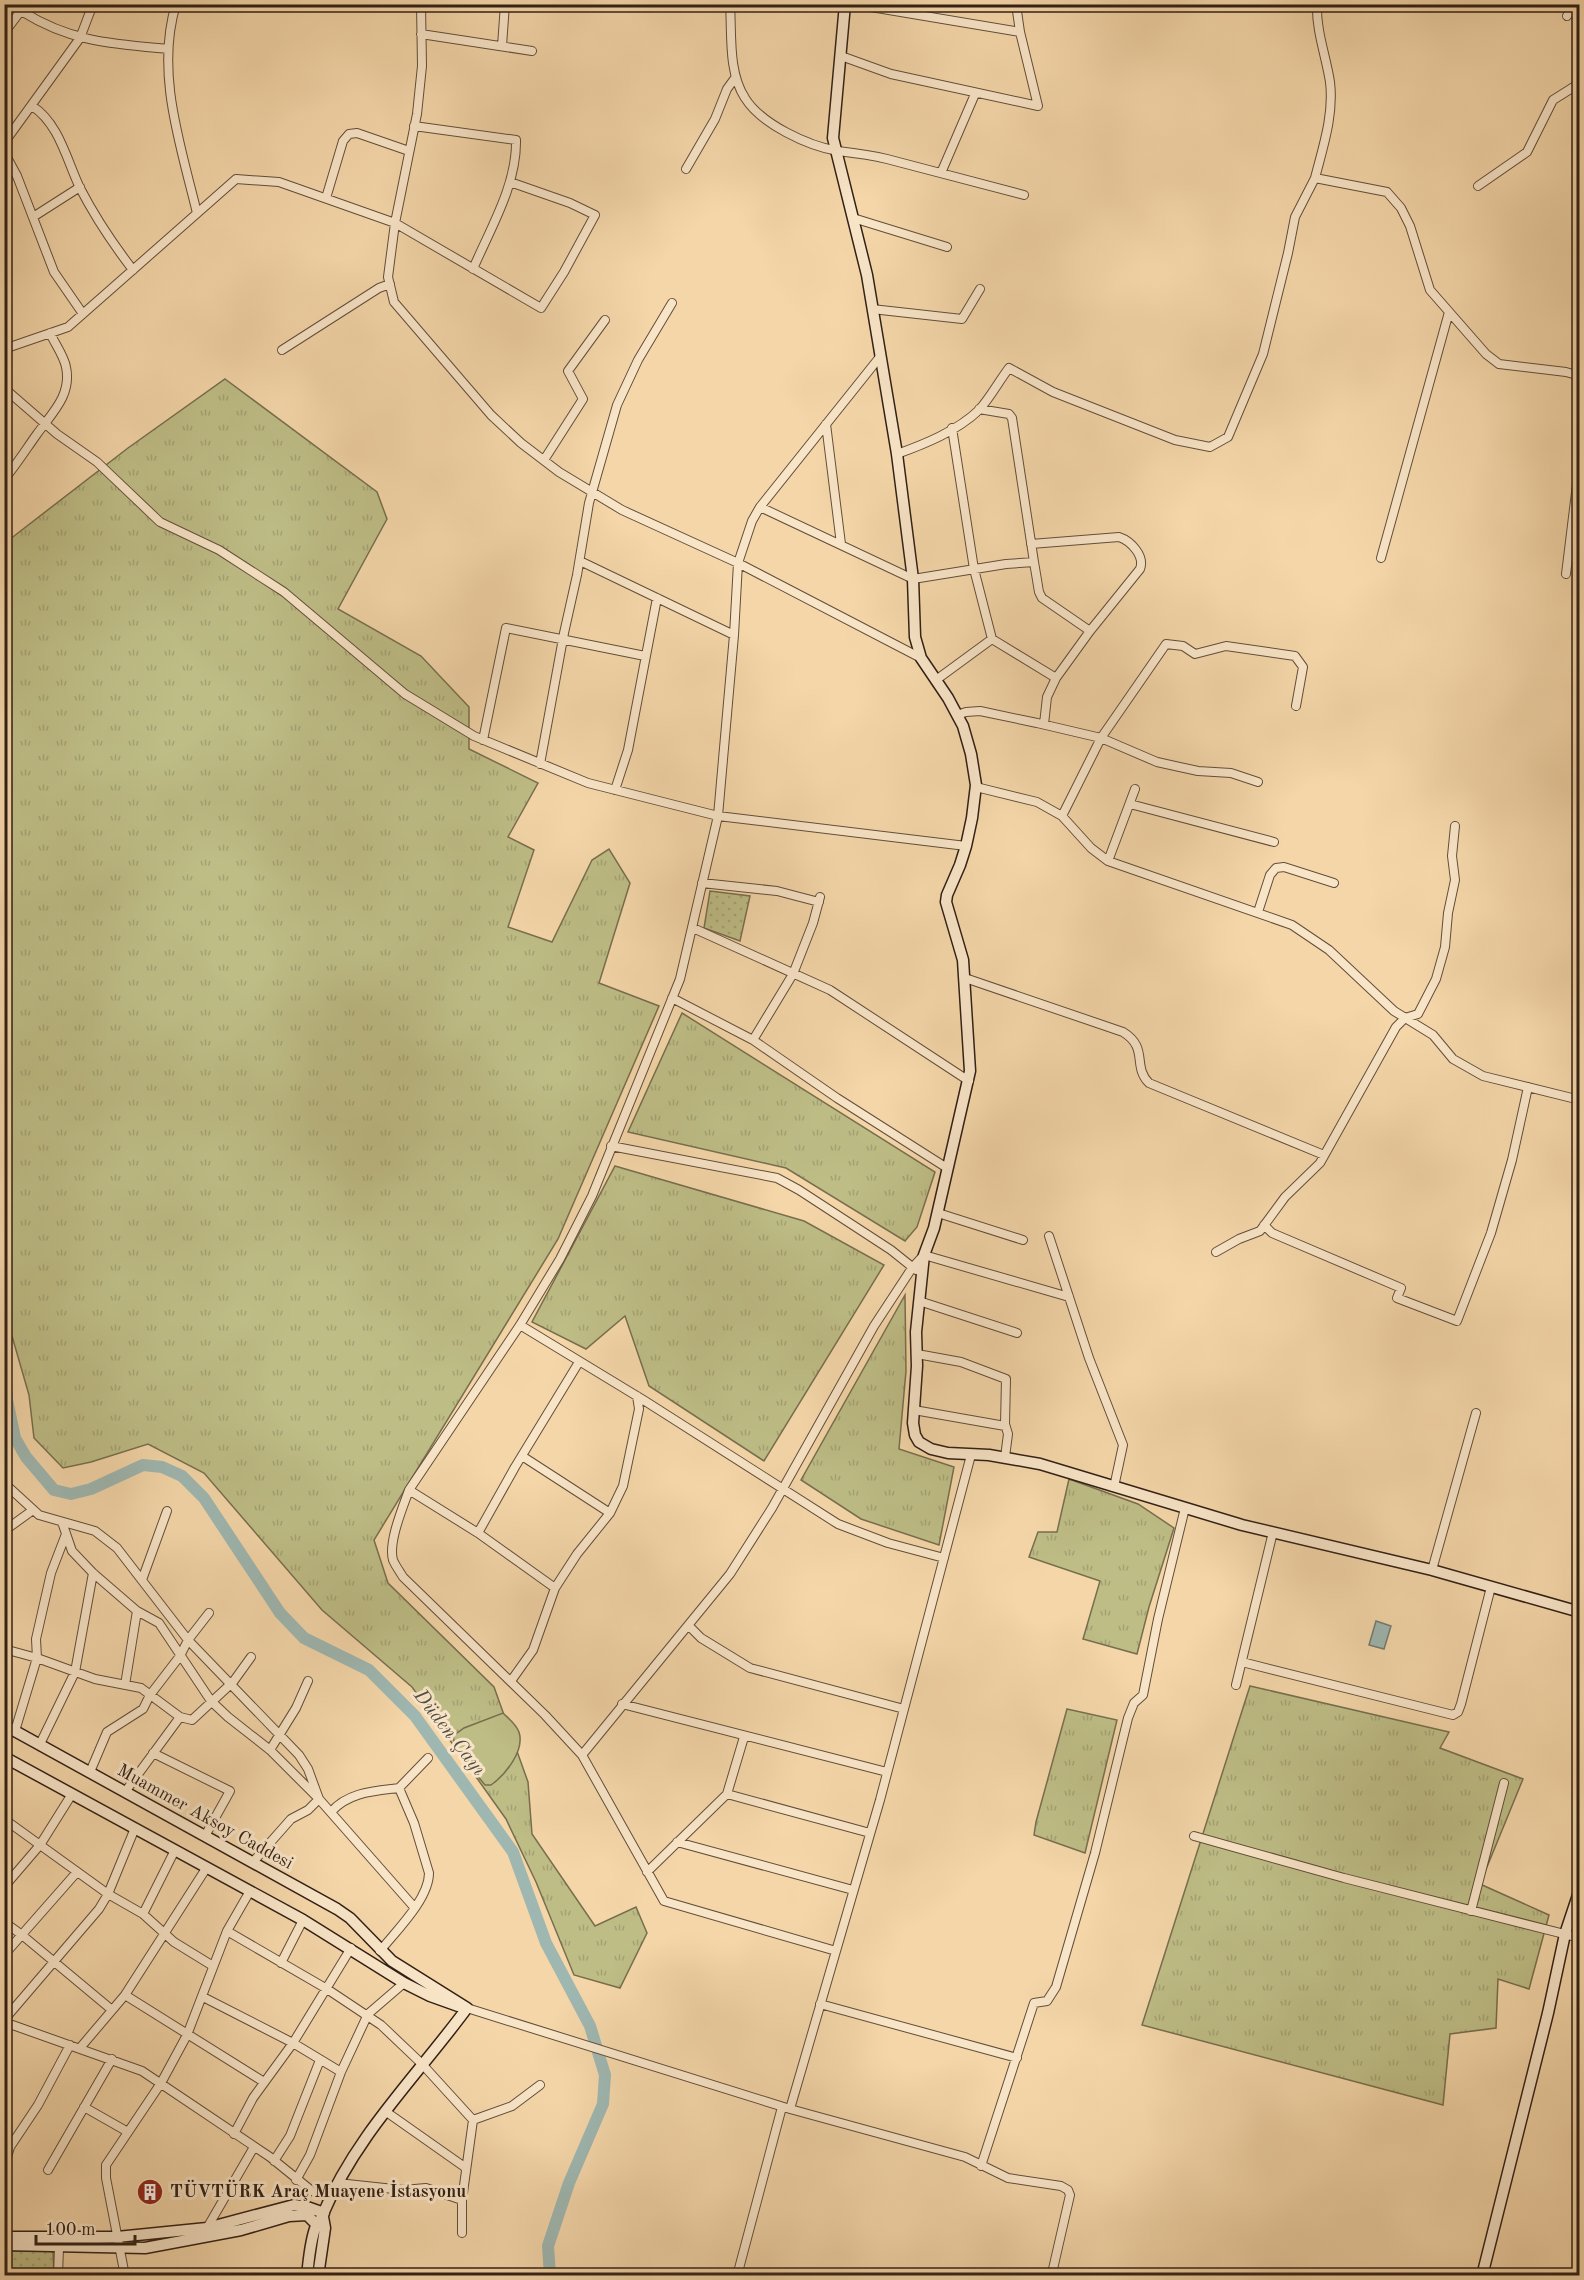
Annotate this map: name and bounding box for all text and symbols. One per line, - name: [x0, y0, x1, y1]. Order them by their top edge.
- water label: Düden Çayı: [409, 1685, 489, 1780]
- street label: Muammer Aksoy Caddesi: [114, 1761, 296, 1873]
- building icon: TÜVTÜRK Araç Muayene İstasyonu: [135, 2177, 165, 2207]
- place label: TÜVTÜRK Araç Muayene İstasyonu: [170, 2179, 466, 2201]
- scale bar: [36, 2208, 135, 2246]
- text: 100 m: [45, 2221, 96, 2239]

